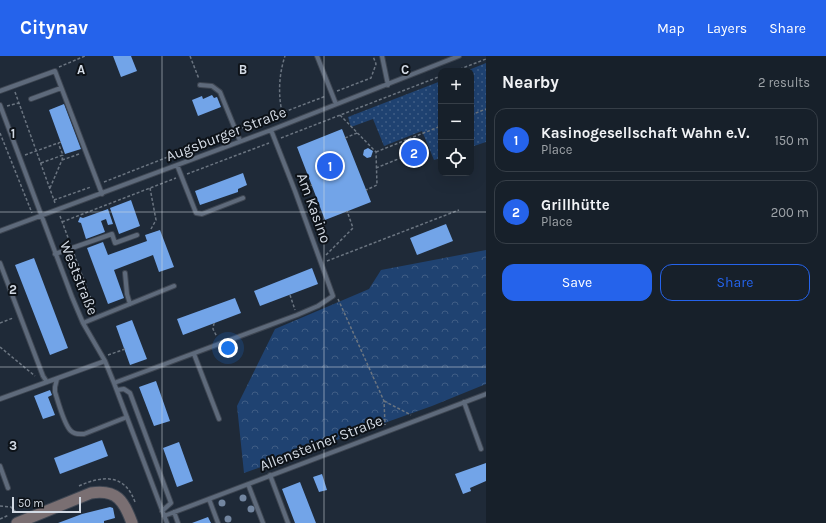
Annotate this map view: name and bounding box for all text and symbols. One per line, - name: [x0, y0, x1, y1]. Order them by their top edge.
- text: Citynav: [20, 17, 88, 39]
- text: Map: [657, 20, 685, 37]
- text: Layers: [707, 20, 747, 37]
- text: Share: [769, 20, 806, 37]
- text: A: [77, 62, 85, 77]
- text: B: [239, 62, 247, 77]
- text: C: [401, 62, 409, 77]
- map controls: [438, 68, 474, 176]
- button: +: [438, 68, 474, 104]
- text: Nearby: [502, 72, 559, 92]
- text: 2 results: [758, 75, 810, 90]
- street label: Augsburger Straße: [163, 103, 289, 165]
- button: −: [438, 104, 474, 140]
- text: Kasinogesellschaft Wahn e.V.: [541, 124, 749, 142]
- text: 1: [11, 126, 15, 141]
- text: 1: [514, 133, 518, 148]
- text: 150 m: [774, 133, 809, 148]
- pin: 2: [401, 138, 427, 168]
- button: locate: [438, 140, 474, 176]
- text: Place: [541, 142, 572, 157]
- pin: 1: [317, 151, 343, 181]
- street label: Am Kasino: [293, 171, 335, 245]
- text: Grillhütte: [541, 196, 610, 214]
- text: 2: [512, 205, 520, 220]
- text: 200 m: [771, 205, 809, 220]
- text: Place: [541, 214, 572, 229]
- street label: Weststraße: [56, 238, 102, 318]
- button: Save: [502, 264, 652, 301]
- button: Share: [660, 264, 810, 301]
- text: 2: [9, 282, 17, 297]
- your location: [218, 338, 238, 358]
- street label: Allensteiner Straße: [257, 411, 385, 475]
- text: 3: [9, 438, 17, 453]
- scale bar: [12, 495, 81, 514]
- text: 50 m: [18, 497, 44, 510]

